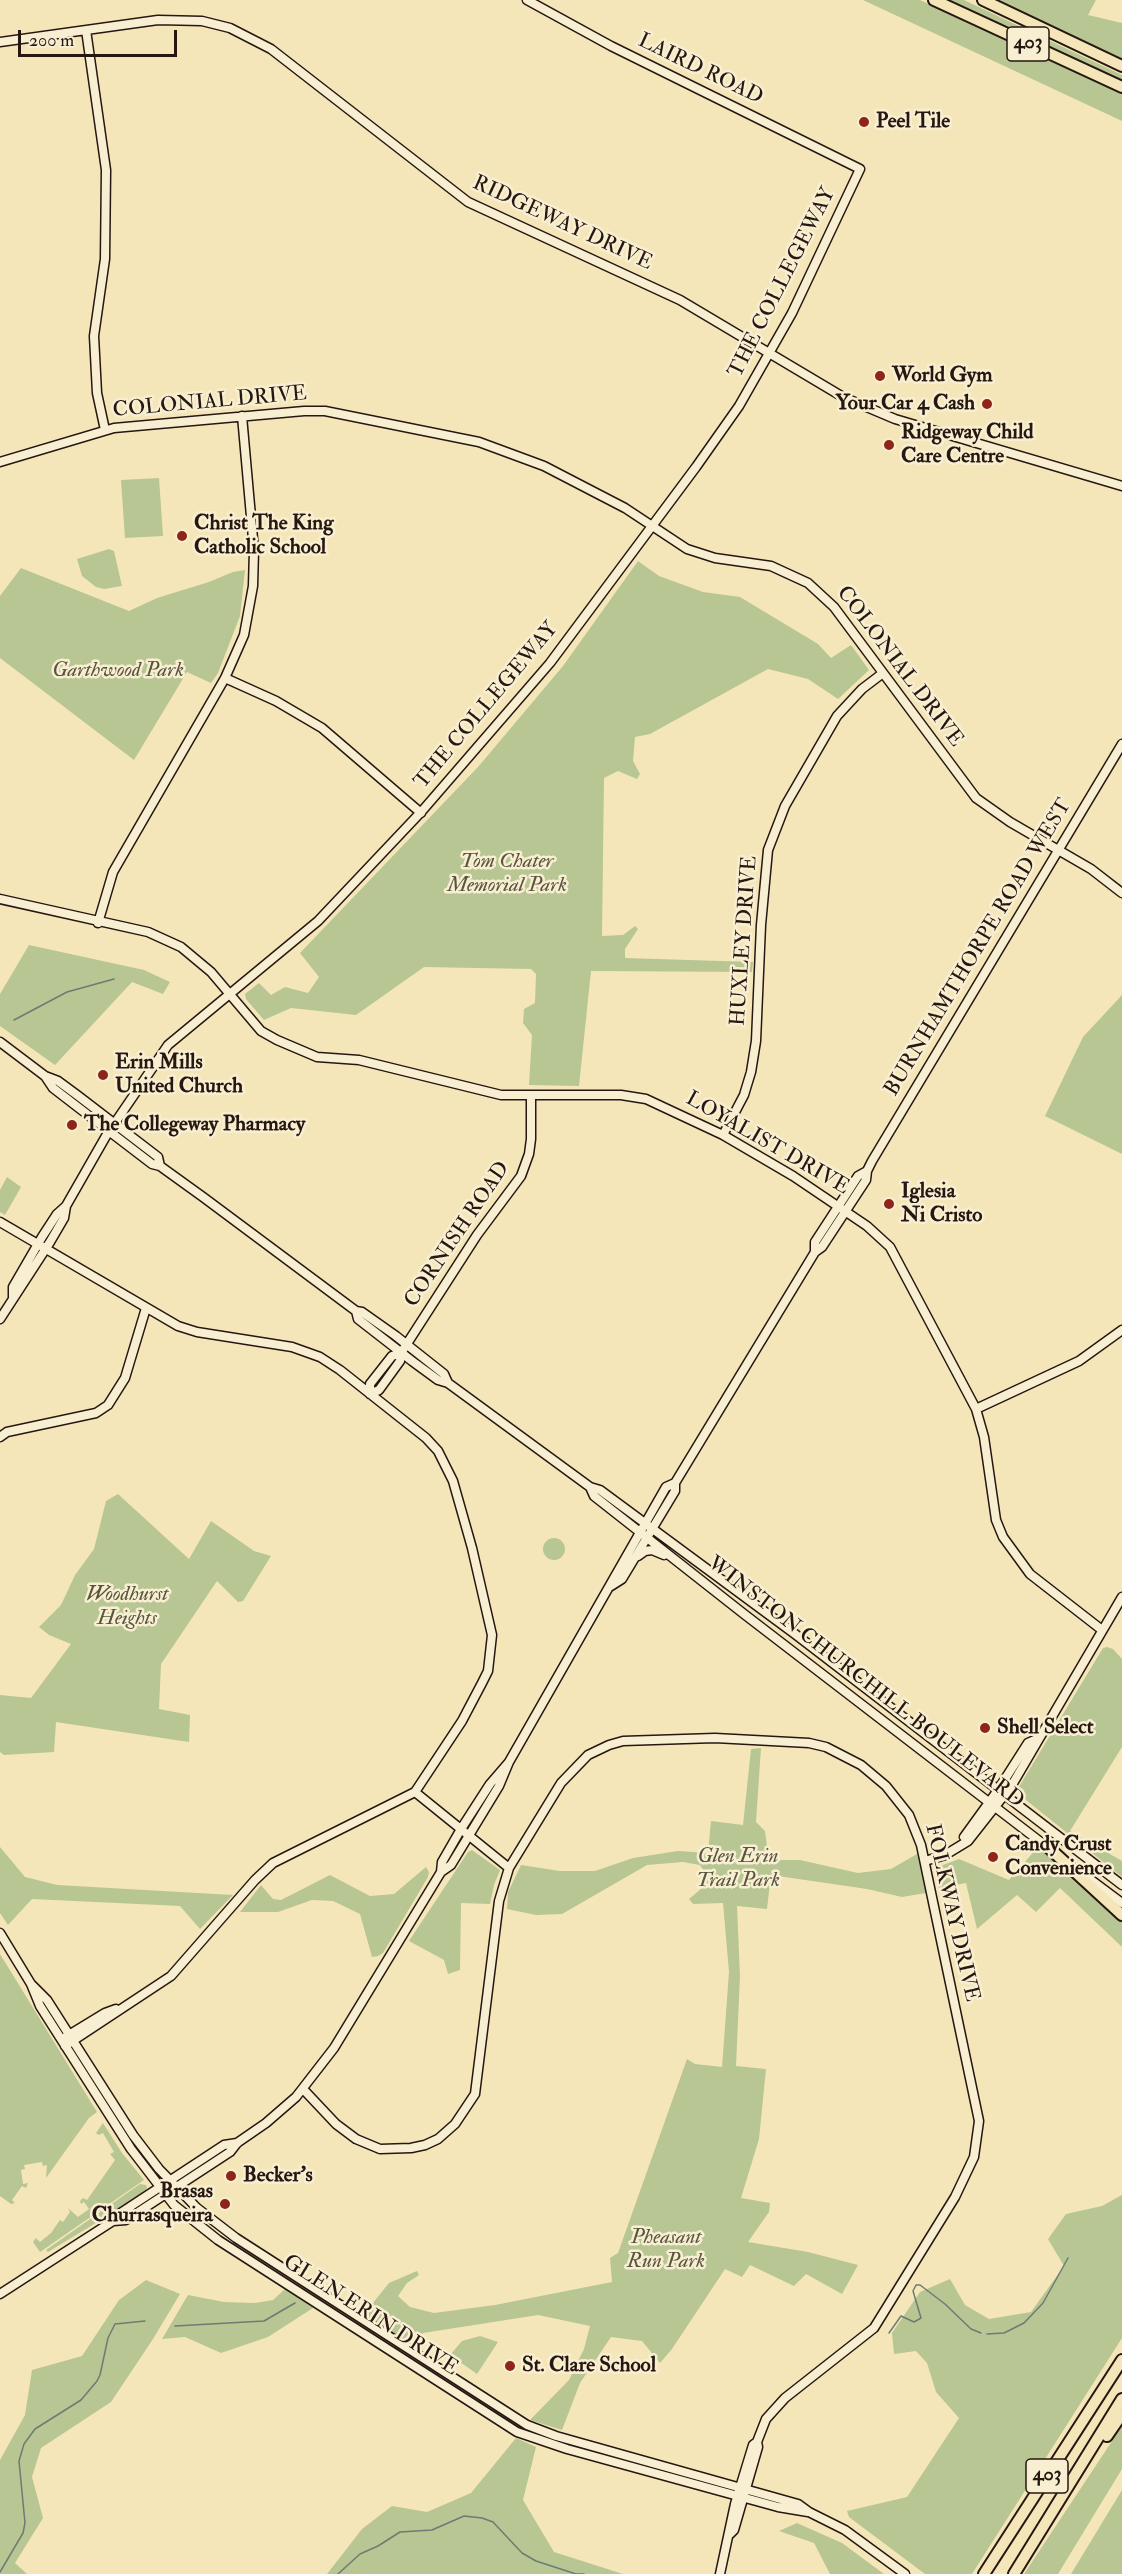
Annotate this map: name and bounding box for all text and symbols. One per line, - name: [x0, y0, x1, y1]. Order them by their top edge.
- scale bar: [21, 18, 180, 56]
- road number: 403: [1007, 27, 1049, 61]
- text: 200 m: [29, 29, 74, 52]
- street label: LAIRD ROAD: [633, 29, 767, 111]
- place label: Peel Tile: [876, 109, 950, 135]
- marker: Peel Tile: [857, 115, 871, 129]
- street label: RIDGEWAY DRIVE: [468, 171, 656, 277]
- street label: THE COLLEGEWAY: [724, 184, 842, 382]
- place label: World Gym: [892, 363, 993, 389]
- marker: World Gym: [873, 369, 887, 383]
- street label: COLONIAL DRIVE: [112, 382, 308, 424]
- place label: Your Car 4 Cash: [835, 391, 975, 417]
- marker: Your Car 4 Cash: [980, 397, 994, 411]
- place label: Ridgeway Child Care Centre: [901, 420, 1034, 470]
- marker: Ridgeway Child Care Centre: [882, 438, 896, 452]
- place label: Christ The King Catholic School: [194, 511, 333, 561]
- marker: Christ The King Catholic School: [175, 529, 189, 543]
- street label: COLONIAL DRIVE: [830, 582, 968, 752]
- street label: THE COLLEGEWAY: [410, 617, 564, 795]
- park label: Garthwood Park: [52, 658, 184, 684]
- street label: BURNHAMTHORPE ROAD WEST: [880, 795, 1078, 1101]
- park label: Tom Chater Memorial Park: [447, 849, 567, 899]
- street label: HUXLEY DRIVE: [726, 855, 764, 1027]
- place label: Erin Mills United Church: [115, 1050, 243, 1100]
- marker: Erin Mills United Church: [96, 1068, 110, 1082]
- street label: LOYALIST DRIVE: [681, 1087, 853, 1201]
- place label: The Collegeway Pharmacy: [84, 1112, 305, 1138]
- marker: The Collegeway Pharmacy: [65, 1118, 79, 1132]
- street label: CORNISH ROAD: [400, 1158, 516, 1312]
- place label: Iglesia Ni Cristo: [901, 1179, 982, 1229]
- marker: Iglesia Ni Cristo: [882, 1197, 896, 1211]
- street label: WINSTON CHURCHILL BOULEVARD: [702, 1552, 1028, 1814]
- park label: Woodhurst Heights: [86, 1582, 168, 1632]
- place label: Shell Select: [997, 1715, 1093, 1741]
- marker: Shell Select: [978, 1721, 992, 1735]
- street label: FOLKWAY DRIVE: [918, 1822, 984, 2004]
- place label: Candy Crust Convenience: [1005, 1832, 1112, 1882]
- park label: Glen Erin Trail Park: [696, 1844, 780, 1894]
- marker: Candy Crust Convenience: [986, 1850, 1000, 1864]
- place label: Becker's: [243, 2163, 313, 2189]
- marker: Becker's: [224, 2169, 238, 2183]
- place label: Brasas Churrasqueira: [92, 2179, 213, 2229]
- marker: Brasas Churrasqueira: [218, 2197, 232, 2211]
- park label: Pheasant Run Park: [627, 2225, 705, 2275]
- street label: GLEN ERIN DRIVE: [278, 2250, 462, 2382]
- place label: St. Clare School: [522, 2353, 656, 2379]
- marker: St. Clare School: [503, 2359, 517, 2373]
- road number: 403: [1026, 2459, 1068, 2493]

